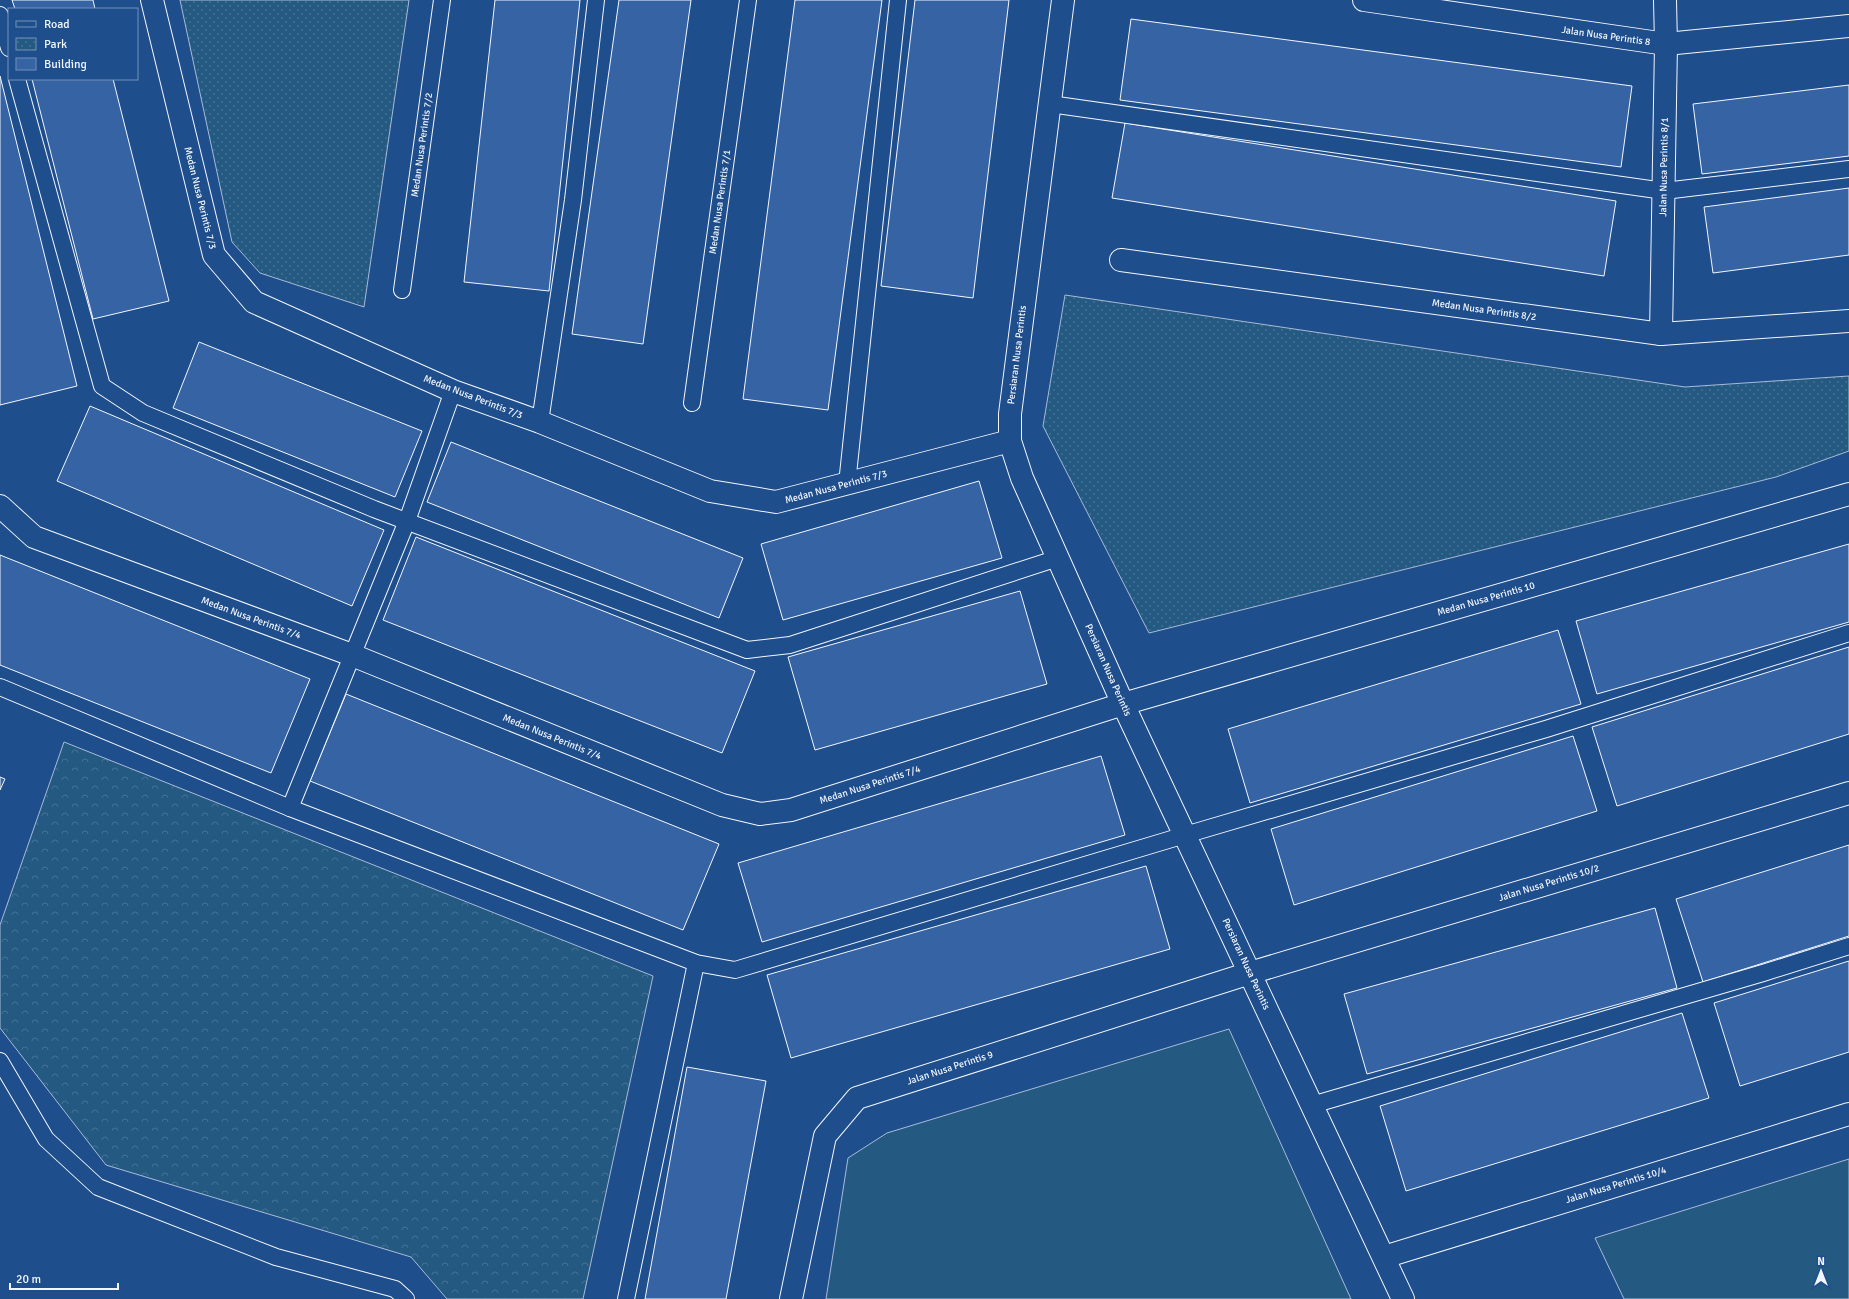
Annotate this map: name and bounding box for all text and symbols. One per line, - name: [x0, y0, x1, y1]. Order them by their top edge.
- legend: [8, 8, 138, 80]
- text: Road: [44, 17, 70, 32]
- street label: Jalan Nusa Perintis 8: [1561, 24, 1651, 48]
- text: Park: [44, 37, 67, 52]
- text: Building: [44, 57, 87, 72]
- street label: Medan Nusa Perintis 7/2: [409, 92, 435, 198]
- street label: Jalan Nusa Perintis 8/1: [1657, 117, 1671, 217]
- street label: Medan Nusa Perintis 7/3: [181, 145, 219, 251]
- street label: Medan Nusa Perintis 7/1: [707, 149, 733, 255]
- street label: Medan Nusa Perintis 8/2: [1431, 297, 1537, 323]
- street label: Persiaran Nusa Perintis: [1005, 304, 1029, 405]
- street label: Medan Nusa Perintis 7/3: [422, 373, 524, 421]
- street label: Medan Nusa Perintis 7/3: [784, 468, 888, 506]
- street label: Medan Nusa Perintis 10: [1436, 579, 1536, 619]
- street label: Medan Nusa Perintis 7/4: [199, 594, 303, 642]
- street label: Persiaran Nusa Perintis: [1082, 622, 1134, 718]
- street label: Medan Nusa Perintis 7/4: [501, 712, 604, 763]
- street label: Medan Nusa Perintis 7/4: [818, 763, 923, 807]
- street label: Jalan Nusa Perintis 10/2: [1497, 862, 1601, 904]
- street label: Persiaran Nusa Perintis: [1220, 916, 1273, 1012]
- street label: Jalan Nusa Perintis 9: [906, 1048, 994, 1088]
- street label: Jalan Nusa Perintis 10/4: [1564, 1164, 1668, 1206]
- north arrow: [1801, 1251, 1841, 1291]
- text: N: [1817, 1255, 1825, 1268]
- scale bar: [10, 1265, 118, 1291]
- text: 20 m: [16, 1272, 41, 1287]

